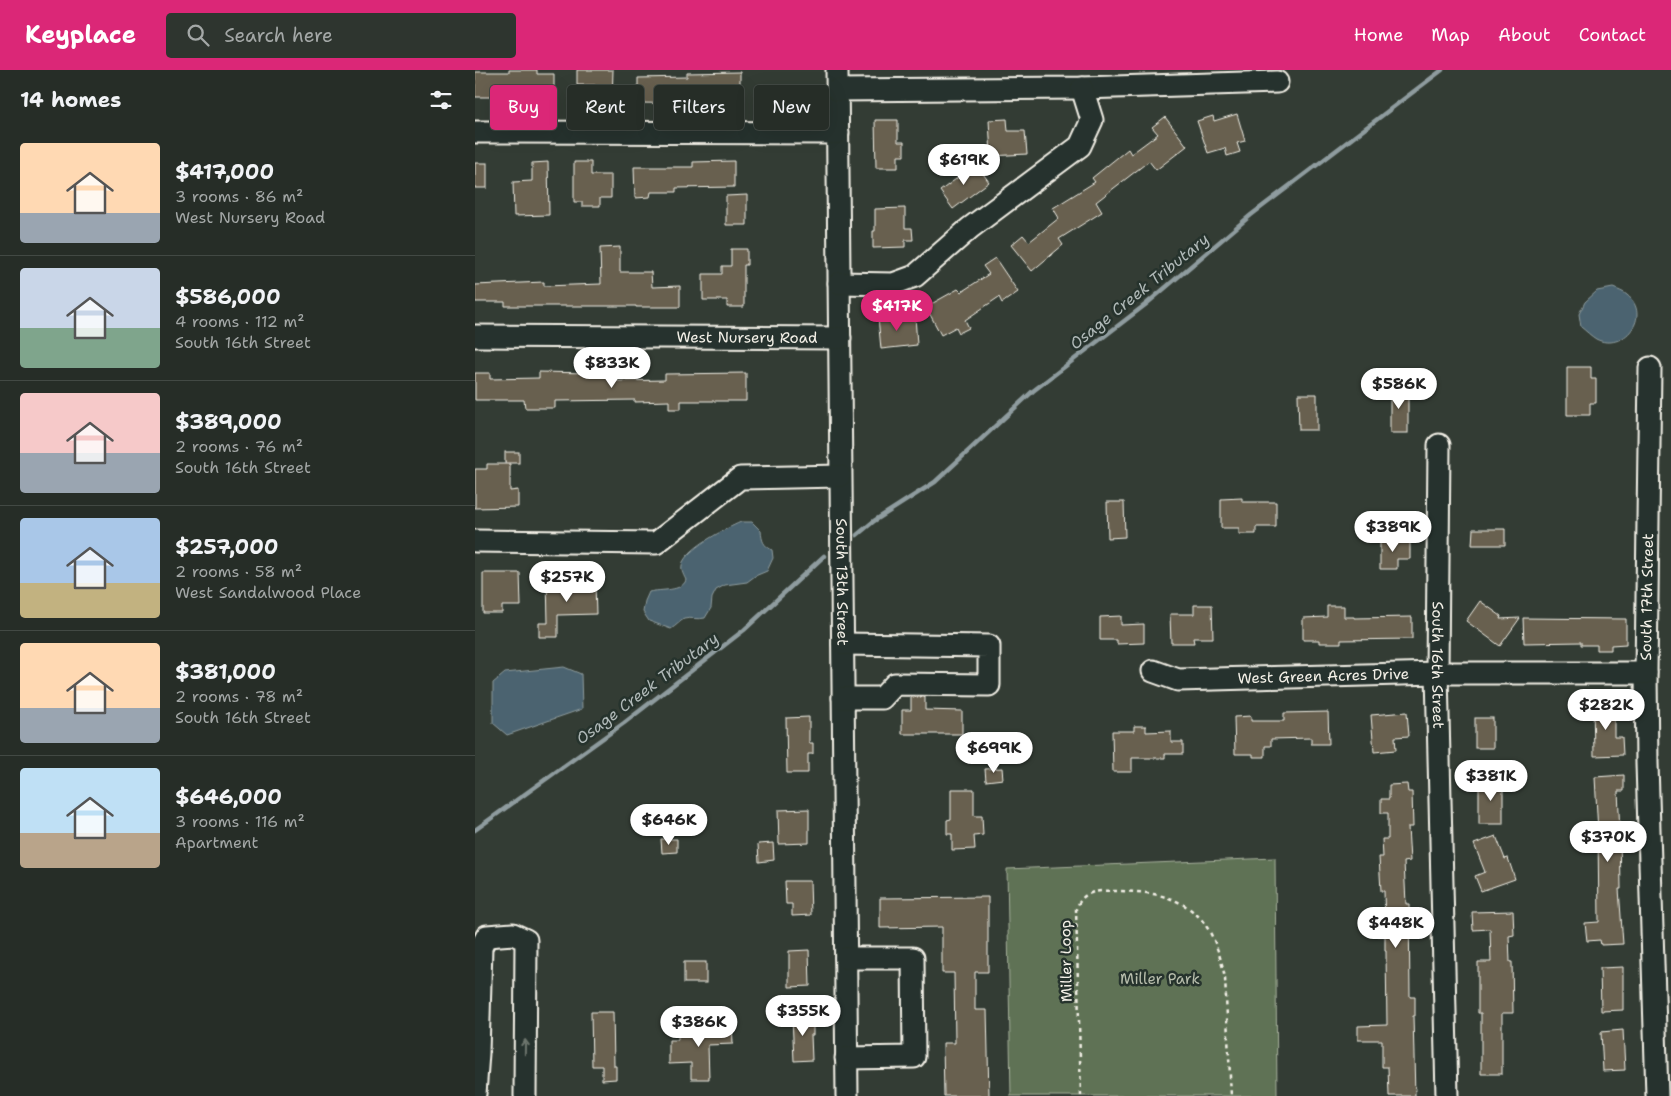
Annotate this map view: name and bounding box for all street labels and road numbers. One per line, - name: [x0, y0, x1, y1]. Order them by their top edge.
- street label: West Nursery Road: [676, 327, 818, 348]
- street label: South 13th Street: [831, 518, 853, 646]
- street label: South 17th Street: [1636, 533, 1658, 661]
- street label: South 16th Street: [1427, 601, 1448, 729]
- street label: West Green Acres Drive: [1237, 664, 1409, 688]
- street label: Miller Loop: [1055, 920, 1077, 1002]

